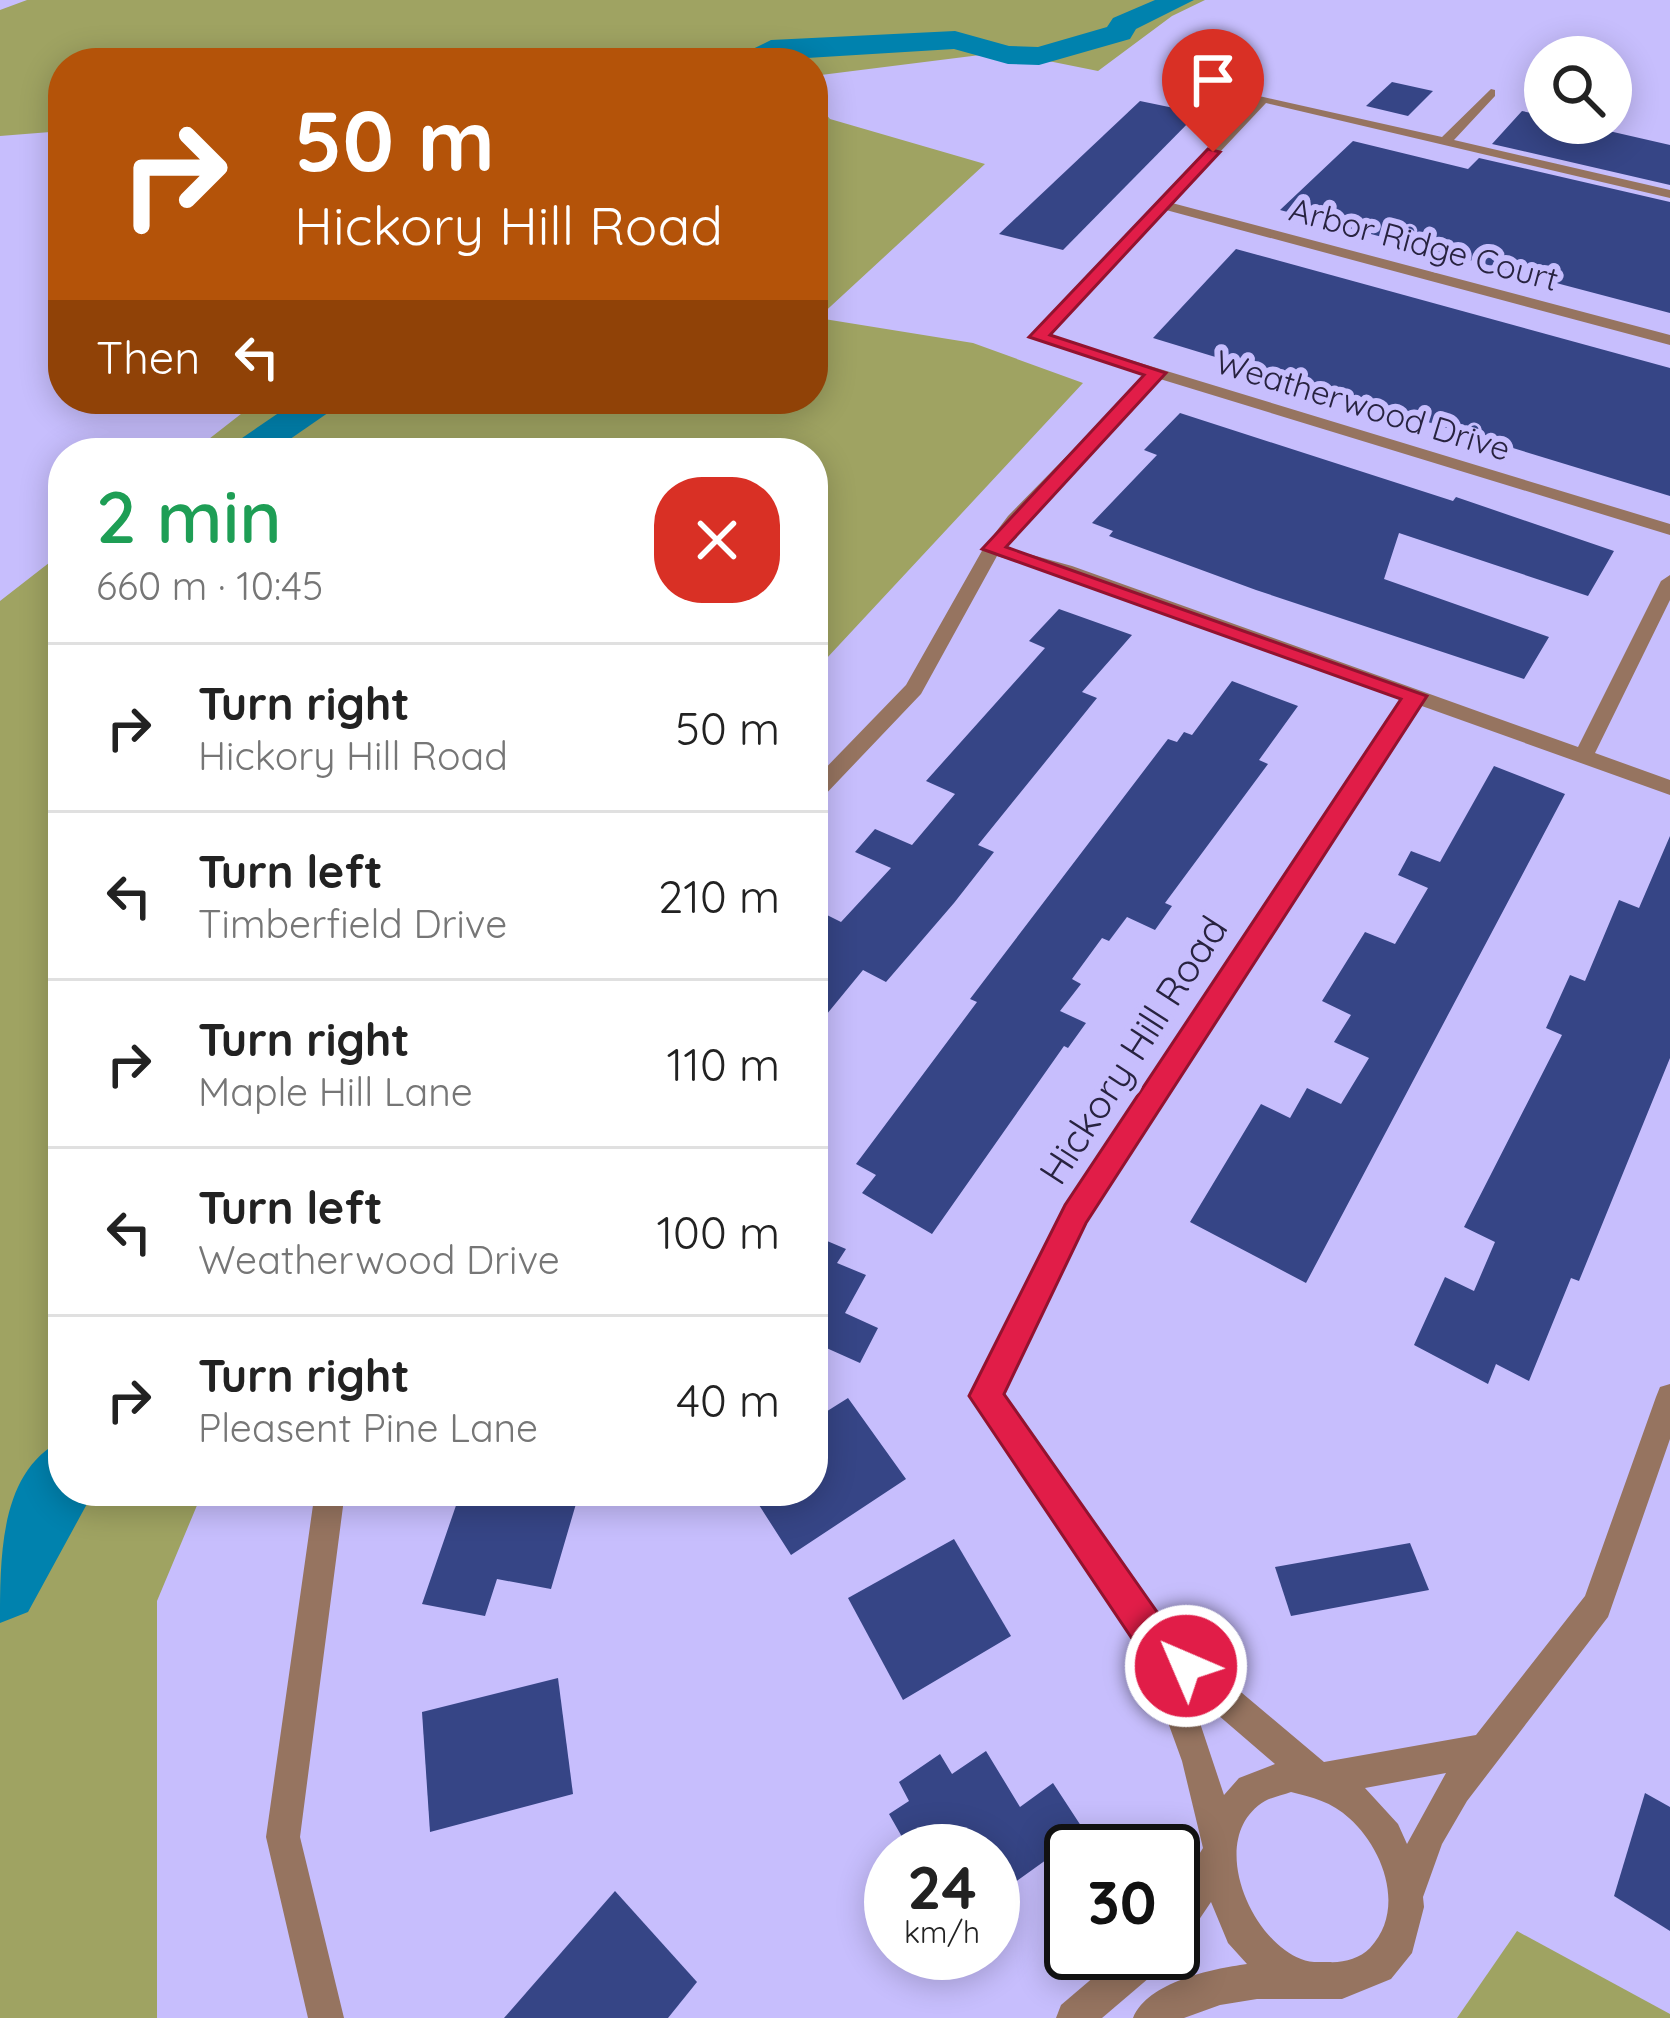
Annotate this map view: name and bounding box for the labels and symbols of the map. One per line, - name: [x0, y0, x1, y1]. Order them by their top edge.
- pin: [1162, 29, 1264, 152]
- street label: Arbor Ridge Court: [1285, 188, 1563, 299]
- street label: Weatherwood Drive: [1211, 340, 1516, 469]
- street label: Hickory Hill Road: [1028, 906, 1237, 1193]
- position arrow: [1123, 1603, 1249, 1729]
- speed limit sign: 30: [1044, 1824, 1200, 1980]

